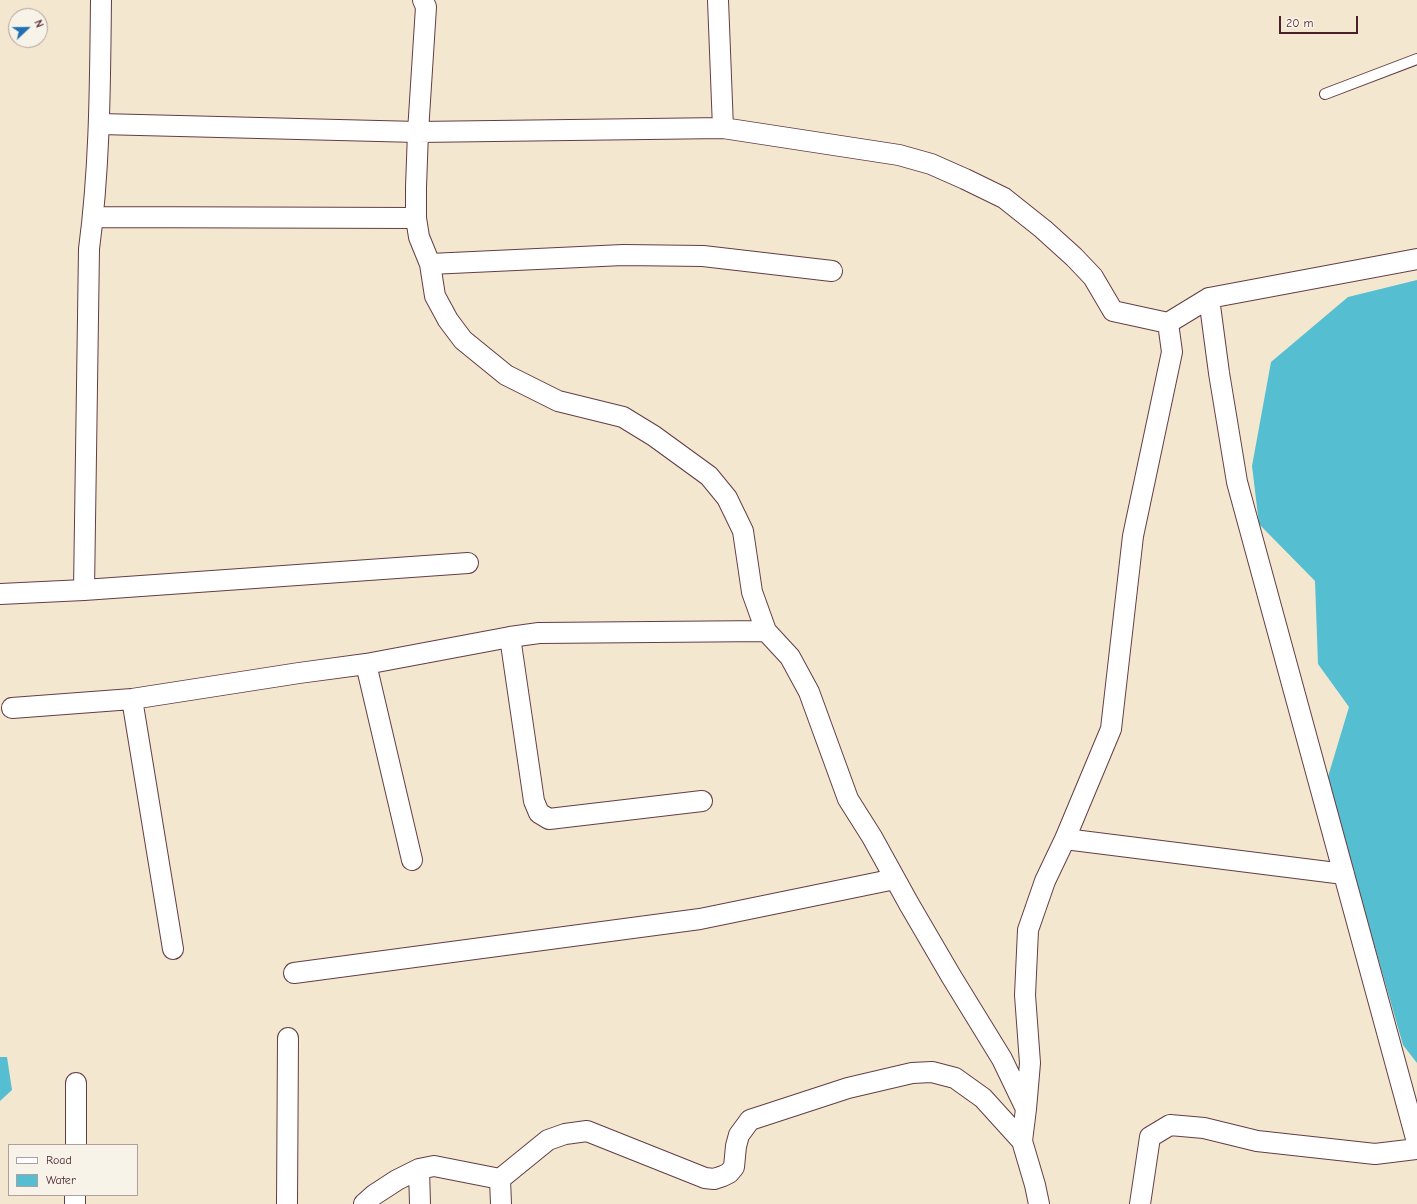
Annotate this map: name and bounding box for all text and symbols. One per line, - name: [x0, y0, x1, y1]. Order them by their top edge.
- north arrow: [8, 8, 48, 48]
- scale bar: [1281, 8, 1360, 34]
- text: 20 m: [1286, 16, 1314, 30]
- text: N: [31, 18, 46, 29]
- legend: [8, 1144, 138, 1196]
- text: Road: [46, 1153, 72, 1167]
- text: Water: [46, 1173, 76, 1187]

